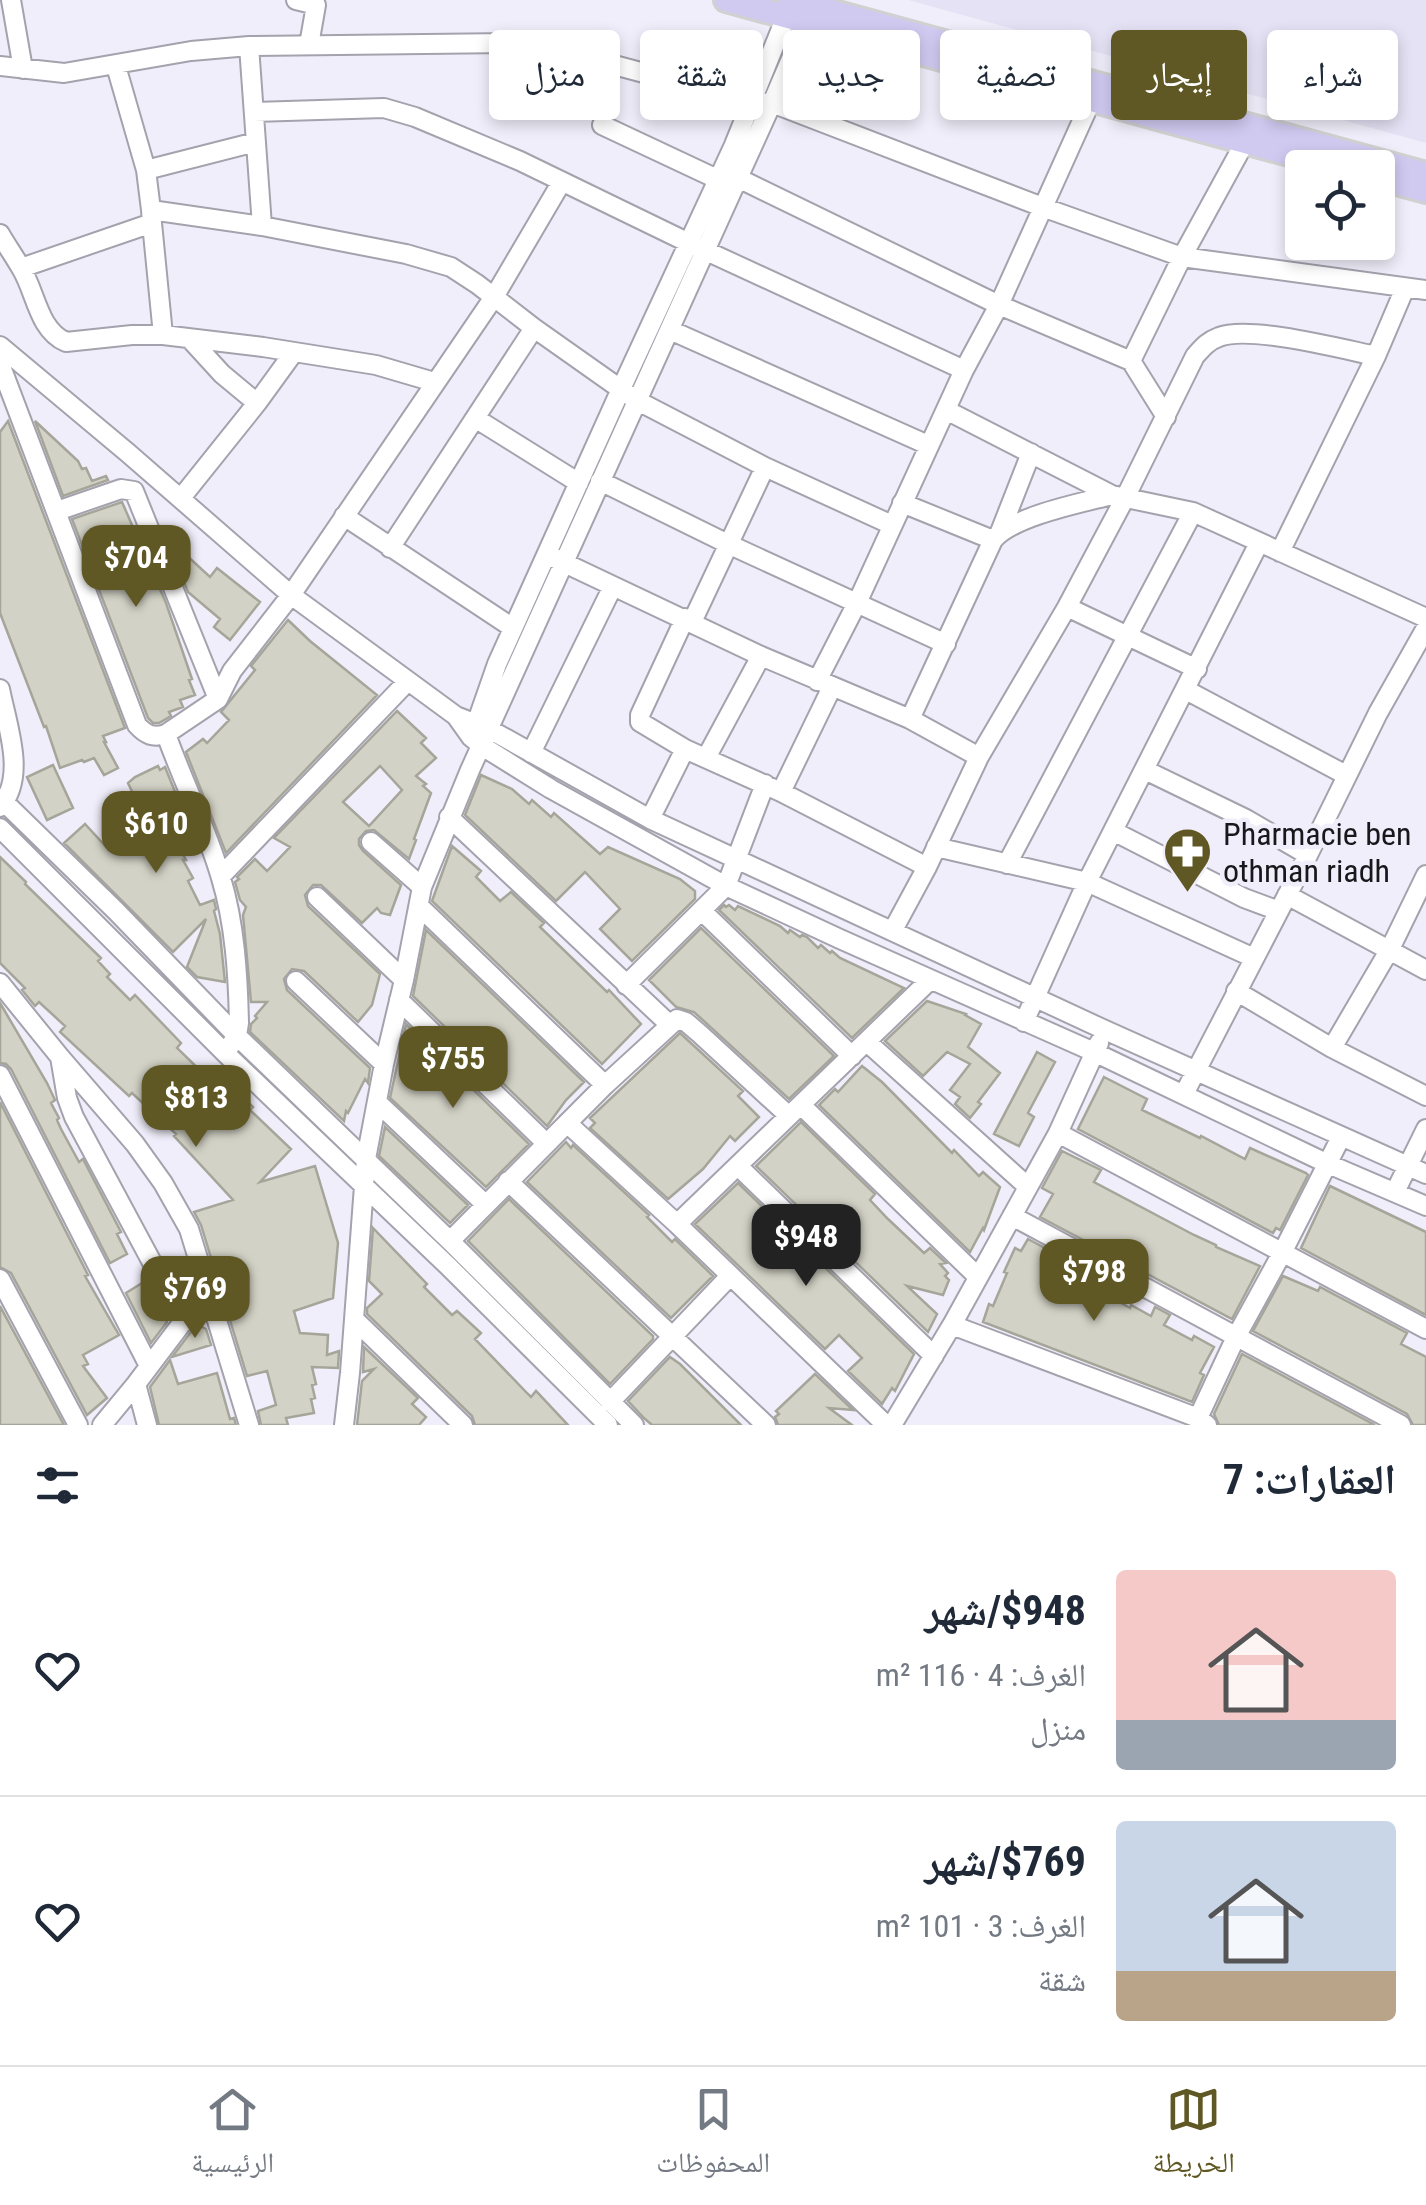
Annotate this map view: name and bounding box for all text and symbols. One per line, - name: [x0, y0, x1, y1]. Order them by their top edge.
- chip: منزل: [489, 30, 620, 120]
- chip: شقة: [640, 30, 763, 120]
- chip: جديد: [783, 30, 920, 120]
- chip: تصفية: [940, 30, 1091, 120]
- chip: إيجار: [1111, 30, 1247, 120]
- chip: شراء: [1267, 30, 1398, 120]
- map controls: [1285, 150, 1395, 260]
- button: locate: [1285, 150, 1395, 260]
- pin: $704: [77, 525, 195, 610]
- text: $704: [104, 538, 168, 576]
- pin: $610: [97, 791, 215, 876]
- text: $610: [124, 804, 188, 842]
- place label: Pharmacie ben othman riadh: [1223, 815, 1411, 890]
- pharmacy icon: Pharmacie ben othman riadh: [1162, 826, 1214, 894]
- pin: $755: [394, 1026, 512, 1111]
- text: $755: [421, 1039, 485, 1077]
- pin: $813: [137, 1065, 255, 1150]
- text: $813: [164, 1078, 228, 1116]
- pin: $948: [747, 1204, 865, 1289]
- text: $948: [774, 1217, 838, 1255]
- pin: $798: [1035, 1239, 1153, 1324]
- text: $798: [1062, 1252, 1126, 1290]
- pin: $769: [136, 1256, 254, 1341]
- text: $769: [163, 1269, 227, 1307]
- text: العقارات: 7: [1223, 1455, 1396, 1504]
- icon: filters: [30, 1458, 85, 1513]
- text: $948/شهر: [924, 1586, 1086, 1635]
- icon: home: [1196, 1610, 1316, 1730]
- icon: heart: [30, 1643, 85, 1698]
- text: الغرف: 4 · 116 m²: [876, 1656, 1086, 1694]
- text: منزل: [1030, 1710, 1086, 1748]
- text: $769/شهر: [924, 1837, 1086, 1886]
- icon: home: [1196, 1861, 1316, 1981]
- icon: heart: [30, 1894, 85, 1949]
- text: الغرف: 3 · 101 m²: [876, 1907, 1086, 1945]
- text: شقة: [1038, 1961, 1086, 1999]
- tab: الرئيسية: [191, 2082, 274, 2190]
- tab: المحفوظات: [656, 2082, 770, 2190]
- tab: الخريطة: [1152, 2082, 1235, 2190]

